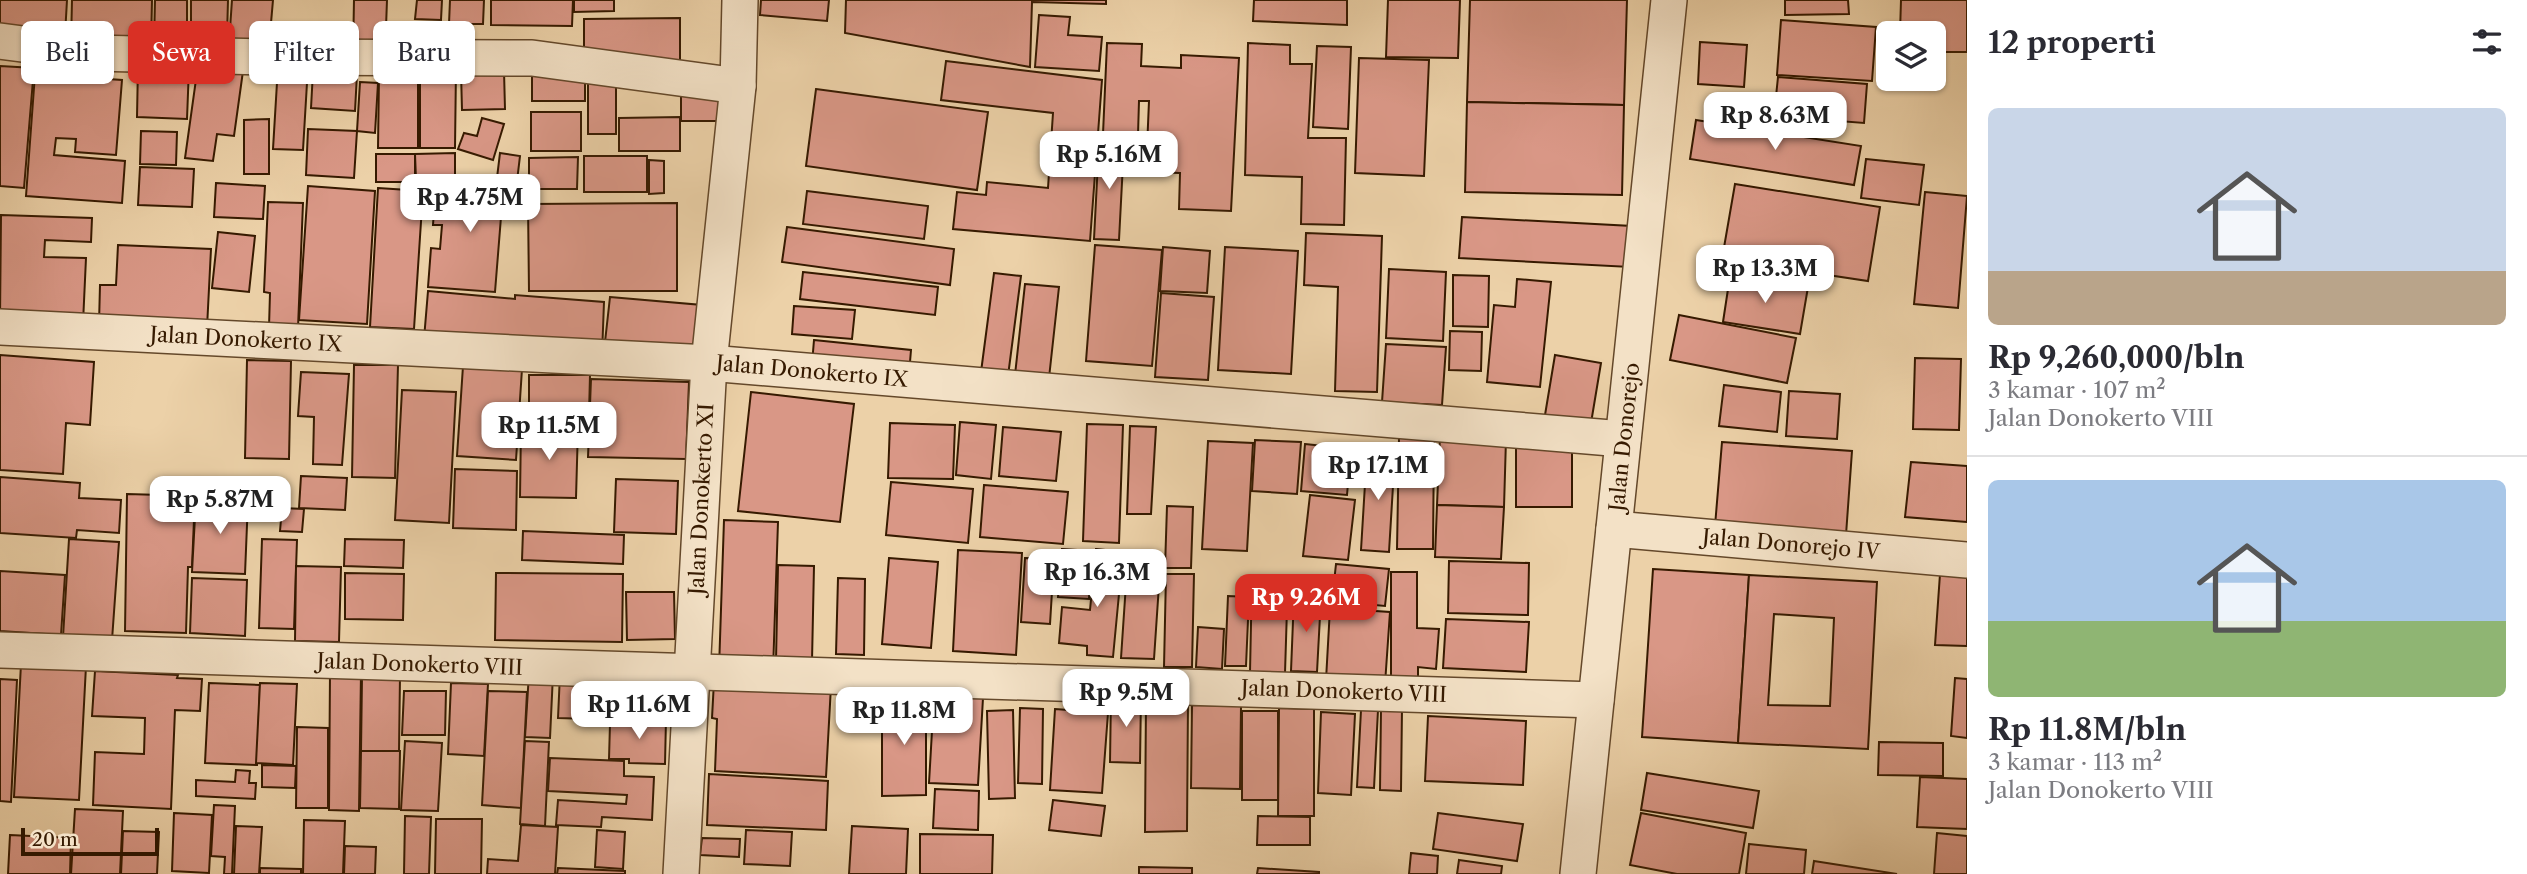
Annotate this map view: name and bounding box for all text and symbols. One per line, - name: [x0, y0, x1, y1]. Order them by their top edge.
- chip: Beli: [21, 21, 114, 84]
- chip: Sewa: [128, 21, 235, 84]
- chip: Filter: [249, 21, 359, 84]
- chip: Baru: [373, 21, 475, 84]
- map controls: [1876, 21, 1946, 91]
- button: layers: [1876, 21, 1946, 91]
- icon: filters: [2468, 23, 2506, 61]
- text: 12 properti: [1988, 24, 2156, 61]
- pin: Rp 8.63M: [1703, 92, 1847, 152]
- text: Rp 8.63M: [1720, 101, 1830, 129]
- pin: Rp 5.16M: [1037, 132, 1181, 191]
- text: Rp 5.16M: [1056, 140, 1162, 168]
- icon: home: [2184, 153, 2310, 279]
- pin: Rp 4.75M: [398, 174, 542, 234]
- text: Rp 4.75M: [416, 183, 524, 211]
- pin: Rp 13.3M: [1693, 246, 1837, 305]
- text: Rp 13.3M: [1712, 254, 1818, 282]
- street label: Jalan Donokerto IX: [146, 321, 343, 357]
- text: Rp 9,260,000/bln: [1988, 339, 2245, 376]
- street label: Jalan Donokerto IX: [712, 350, 909, 392]
- street label: Jalan Donorejo: [1603, 361, 1644, 516]
- text: 3 kamar · 107 m²: [1988, 376, 2166, 404]
- pin: Rp 11.5M: [477, 402, 621, 462]
- street label: Jalan Donokerto XI: [683, 402, 719, 599]
- text: Jalan Donokerto VIII: [1988, 404, 2214, 432]
- text: Rp 11.5M: [497, 411, 601, 439]
- pin: Rp 17.1M: [1306, 442, 1450, 502]
- text: Rp 17.1M: [1327, 451, 1429, 479]
- pin: Rp 5.87M: [148, 476, 292, 536]
- text: Rp 5.87M: [166, 485, 274, 513]
- street label: Jalan Donorejo IV: [1698, 524, 1882, 564]
- icon: home: [2184, 525, 2310, 651]
- pin: Rp 16.3M: [1025, 550, 1169, 609]
- text: Rp 16.3M: [1044, 558, 1150, 586]
- pin: Rp 9.26M: [1234, 574, 1378, 634]
- text: Rp 9.26M: [1251, 583, 1361, 611]
- street label: Jalan Donokerto VIII: [314, 648, 523, 680]
- pin: Rp 9.5M: [1061, 670, 1191, 729]
- street label: Jalan Donokerto VIII: [1238, 675, 1447, 707]
- text: Rp 9.5M: [1078, 678, 1174, 706]
- pin: Rp 11.6M: [567, 682, 711, 741]
- pin: Rp 11.8M: [832, 688, 976, 747]
- text: Rp 11.6M: [587, 690, 691, 718]
- text: Rp 11.8M: [852, 696, 956, 724]
- text: Rp 11.8M/bln: [1988, 711, 2186, 748]
- text: 3 kamar · 113 m²: [1988, 748, 2162, 776]
- text: Jalan Donokerto VIII: [1988, 776, 2214, 804]
- scale bar: [21, 825, 159, 857]
- text: 20 m: [32, 828, 78, 851]

